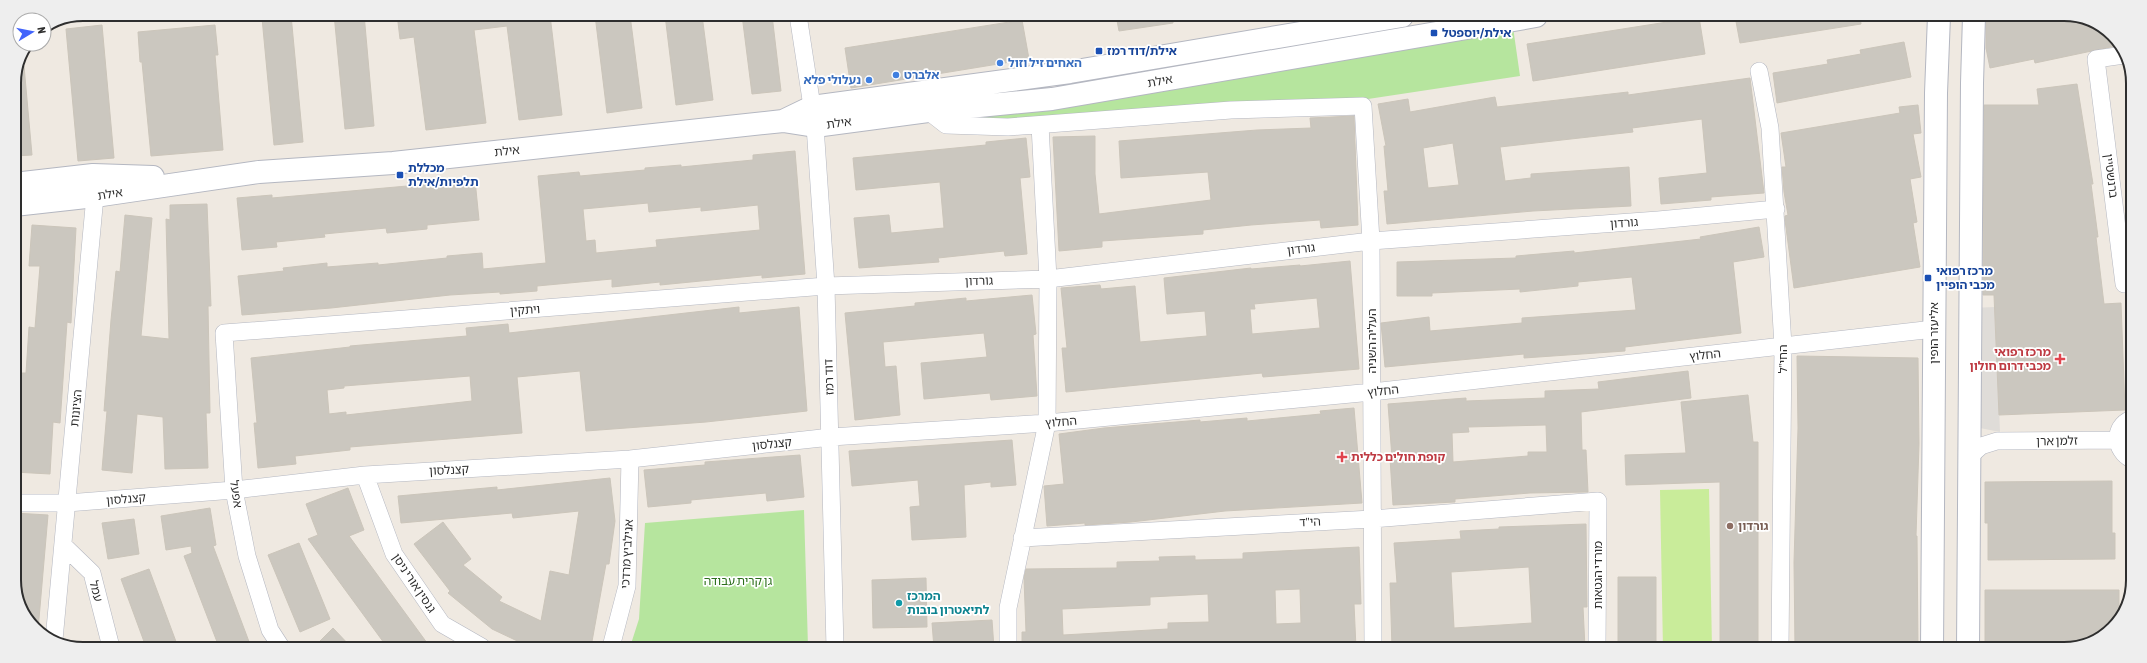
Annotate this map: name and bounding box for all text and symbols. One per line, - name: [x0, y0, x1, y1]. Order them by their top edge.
- north arrow: [12, 12, 52, 52]
- text: N: [35, 26, 48, 35]
- place label: אילת/יוספטל: [1442, 26, 1511, 40]
- marker: אילת/יוספטל: [1429, 28, 1439, 38]
- place label: אילת/דוד רמז: [1107, 44, 1177, 58]
- marker: אילת/דוד רמז: [1094, 46, 1104, 56]
- place label: האחים זיל וזול: [1008, 56, 1082, 70]
- marker: האחים זיל וזול: [995, 58, 1005, 68]
- place label: אלברט: [904, 68, 939, 82]
- marker: אלברט: [891, 70, 901, 80]
- street label: אילת: [1146, 72, 1174, 90]
- place label: נעלולי פלא: [803, 73, 861, 87]
- marker: נעלולי פלא: [864, 75, 874, 85]
- street label: אילת: [826, 114, 853, 132]
- street label: אילת: [494, 143, 521, 159]
- street label: ברנשטיין: [2101, 153, 2121, 199]
- place label: מכללת תלפיות/אילת: [408, 161, 479, 189]
- marker: מכללת תלפיות/אילת: [395, 170, 405, 180]
- street label: אילת: [96, 185, 124, 203]
- street label: גורדון: [1609, 215, 1639, 231]
- street label: גורדון: [1286, 240, 1316, 258]
- place label: מרכז רפואי מכבי הופיין: [1936, 264, 1995, 292]
- street label: גורדון: [965, 273, 994, 288]
- marker: מרכז רפואי מכבי הופיין: [1923, 273, 1933, 283]
- street label: ויתקין: [509, 302, 541, 318]
- street label: אליעזר הופין: [1927, 302, 1941, 364]
- street label: העליה השניה: [1365, 309, 1379, 373]
- street label: החי"ל: [1776, 344, 1790, 374]
- place label: מרכז רפואי מכבי דרום חולון: [1969, 345, 2052, 373]
- street label: החלוץ: [1689, 346, 1721, 364]
- marker: מרכז רפואי מכבי דרום חולון: [2054, 353, 2066, 365]
- street label: דוד רמז: [821, 358, 837, 395]
- street label: החלוץ: [1367, 382, 1399, 400]
- street label: הציונות: [67, 389, 85, 427]
- street label: החלוץ: [1045, 414, 1077, 430]
- street label: זלמן ארן: [2036, 434, 2078, 448]
- street label: קצנלסון: [751, 435, 793, 453]
- place label: קופת חולים כללית: [1351, 450, 1445, 464]
- marker: קופת חולים כללית: [1336, 451, 1348, 463]
- street label: קצנלסון: [429, 462, 470, 478]
- street label: אפעל: [227, 479, 245, 509]
- street label: קצנלסון: [105, 490, 147, 508]
- street label: הי"ד: [1299, 514, 1321, 530]
- street label: אנילביץ מרדכי: [618, 518, 636, 589]
- place label: גורדון: [1738, 519, 1768, 533]
- marker: גורדון: [1725, 521, 1735, 531]
- street label: מורדי הגטאות: [1591, 541, 1605, 609]
- street label: גנסין אורי ניסן: [389, 551, 439, 615]
- park label: גן קרית עבודה: [704, 574, 773, 588]
- street label: עמל: [87, 579, 105, 603]
- place label: המרכז לתיאטרון בובות: [907, 589, 990, 617]
- marker: המרכז לתיאטרון בובות: [894, 598, 904, 608]

